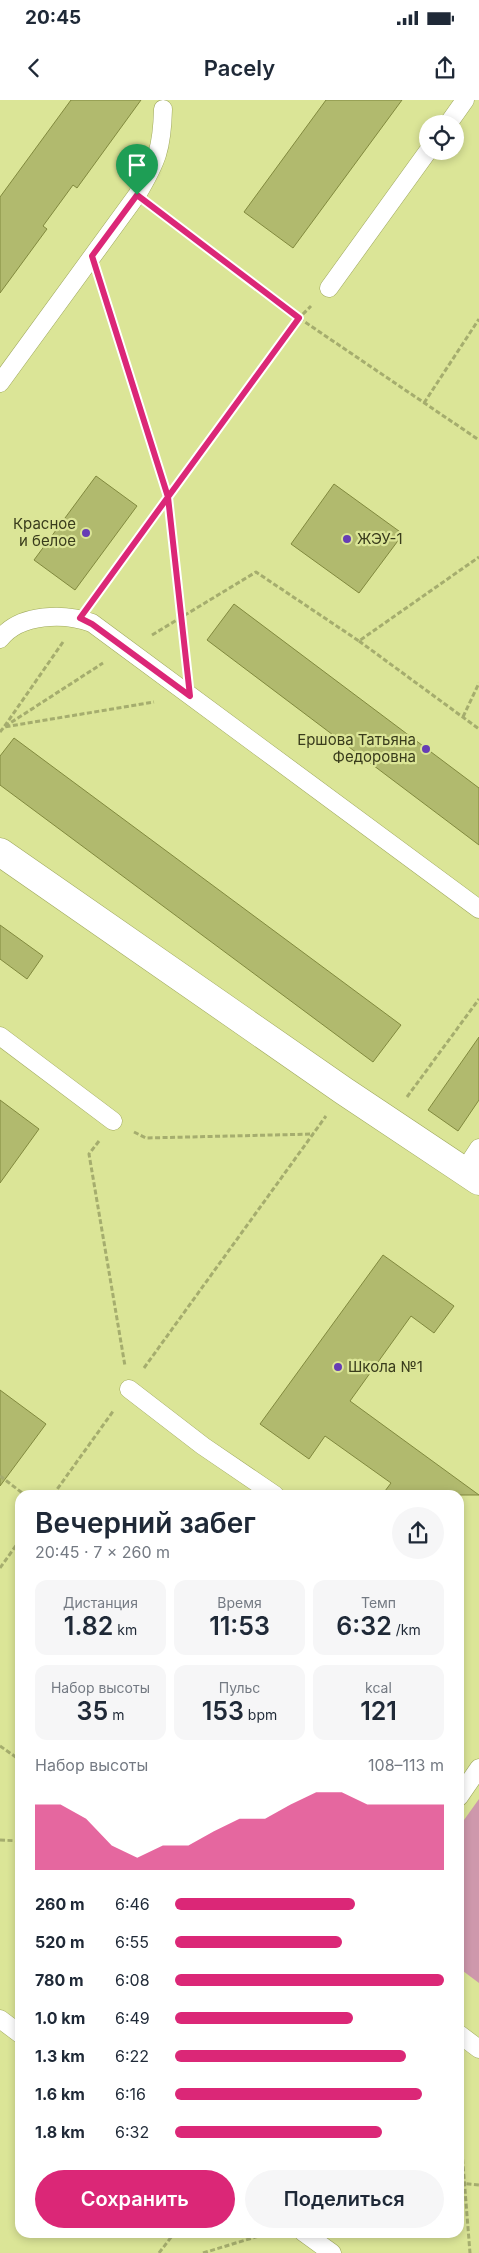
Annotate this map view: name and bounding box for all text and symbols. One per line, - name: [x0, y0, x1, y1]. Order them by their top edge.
- text: 20:45: [25, 6, 81, 29]
- icon: back: [20, 54, 48, 82]
- icon: share: [431, 54, 459, 82]
- text: Pacely: [204, 55, 275, 81]
- map controls: [419, 115, 464, 160]
- button: locate: [419, 115, 464, 160]
- pin: [116, 144, 158, 195]
- icon: arrive: [123, 151, 151, 179]
- place label: Красное и белое: [13, 514, 76, 550]
- marker: Красное и белое: [80, 527, 92, 539]
- place label: ЖЭУ-1: [357, 529, 403, 548]
- marker: ЖЭУ-1: [341, 533, 353, 545]
- place label: Ершова Татьяна Федоровна: [297, 730, 416, 766]
- marker: Ершова Татьяна Федоровна: [420, 743, 432, 755]
- place label: Школа №1: [348, 1357, 423, 1376]
- marker: Школа №1: [332, 1361, 344, 1373]
- text: Вечерний забег: [35, 1506, 256, 1540]
- button: share: [392, 1507, 444, 1559]
- text: 20:45 · 7 × 260 m: [35, 1542, 170, 1562]
- text: Дистанция: [63, 1594, 138, 1611]
- text: Время: [217, 1594, 262, 1611]
- text: Темп: [361, 1594, 396, 1611]
- text: 1.82: [64, 1611, 113, 1641]
- text: 11:53: [209, 1611, 270, 1641]
- text: 6:32: [336, 1611, 392, 1641]
- text: km: [113, 1621, 137, 1638]
- text: /km: [392, 1621, 421, 1638]
- text: Набор высоты: [51, 1679, 150, 1696]
- text: Пульс: [219, 1679, 260, 1696]
- text: kcal: [365, 1679, 392, 1696]
- text: 35: [77, 1696, 108, 1726]
- text: 153: [202, 1696, 244, 1726]
- text: 121: [360, 1696, 397, 1726]
- text: m: [108, 1706, 124, 1723]
- text: bpm: [244, 1706, 277, 1723]
- text: Набор высоты: [35, 1755, 148, 1775]
- text: 108–113 m: [368, 1755, 444, 1775]
- text: 260 m: [35, 1894, 85, 1914]
- text: 6:46: [115, 1894, 150, 1914]
- text: 520 m: [35, 1932, 84, 1952]
- text: 6:55: [115, 1932, 149, 1952]
- text: 780 m: [35, 1970, 84, 1990]
- text: 6:08: [115, 1970, 150, 1990]
- text: 1.0 km: [35, 2008, 85, 2028]
- text: 6:49: [115, 2008, 150, 2028]
- text: 1.3 km: [35, 2046, 85, 2066]
- text: 6:22: [115, 2046, 149, 2066]
- text: 1.6 km: [35, 2084, 85, 2104]
- text: 6:16: [115, 2084, 146, 2104]
- text: 1.8 km: [35, 2122, 85, 2142]
- text: 6:32: [115, 2122, 149, 2142]
- button: Сохранить: [35, 2170, 235, 2228]
- button: Поделиться: [245, 2170, 444, 2228]

